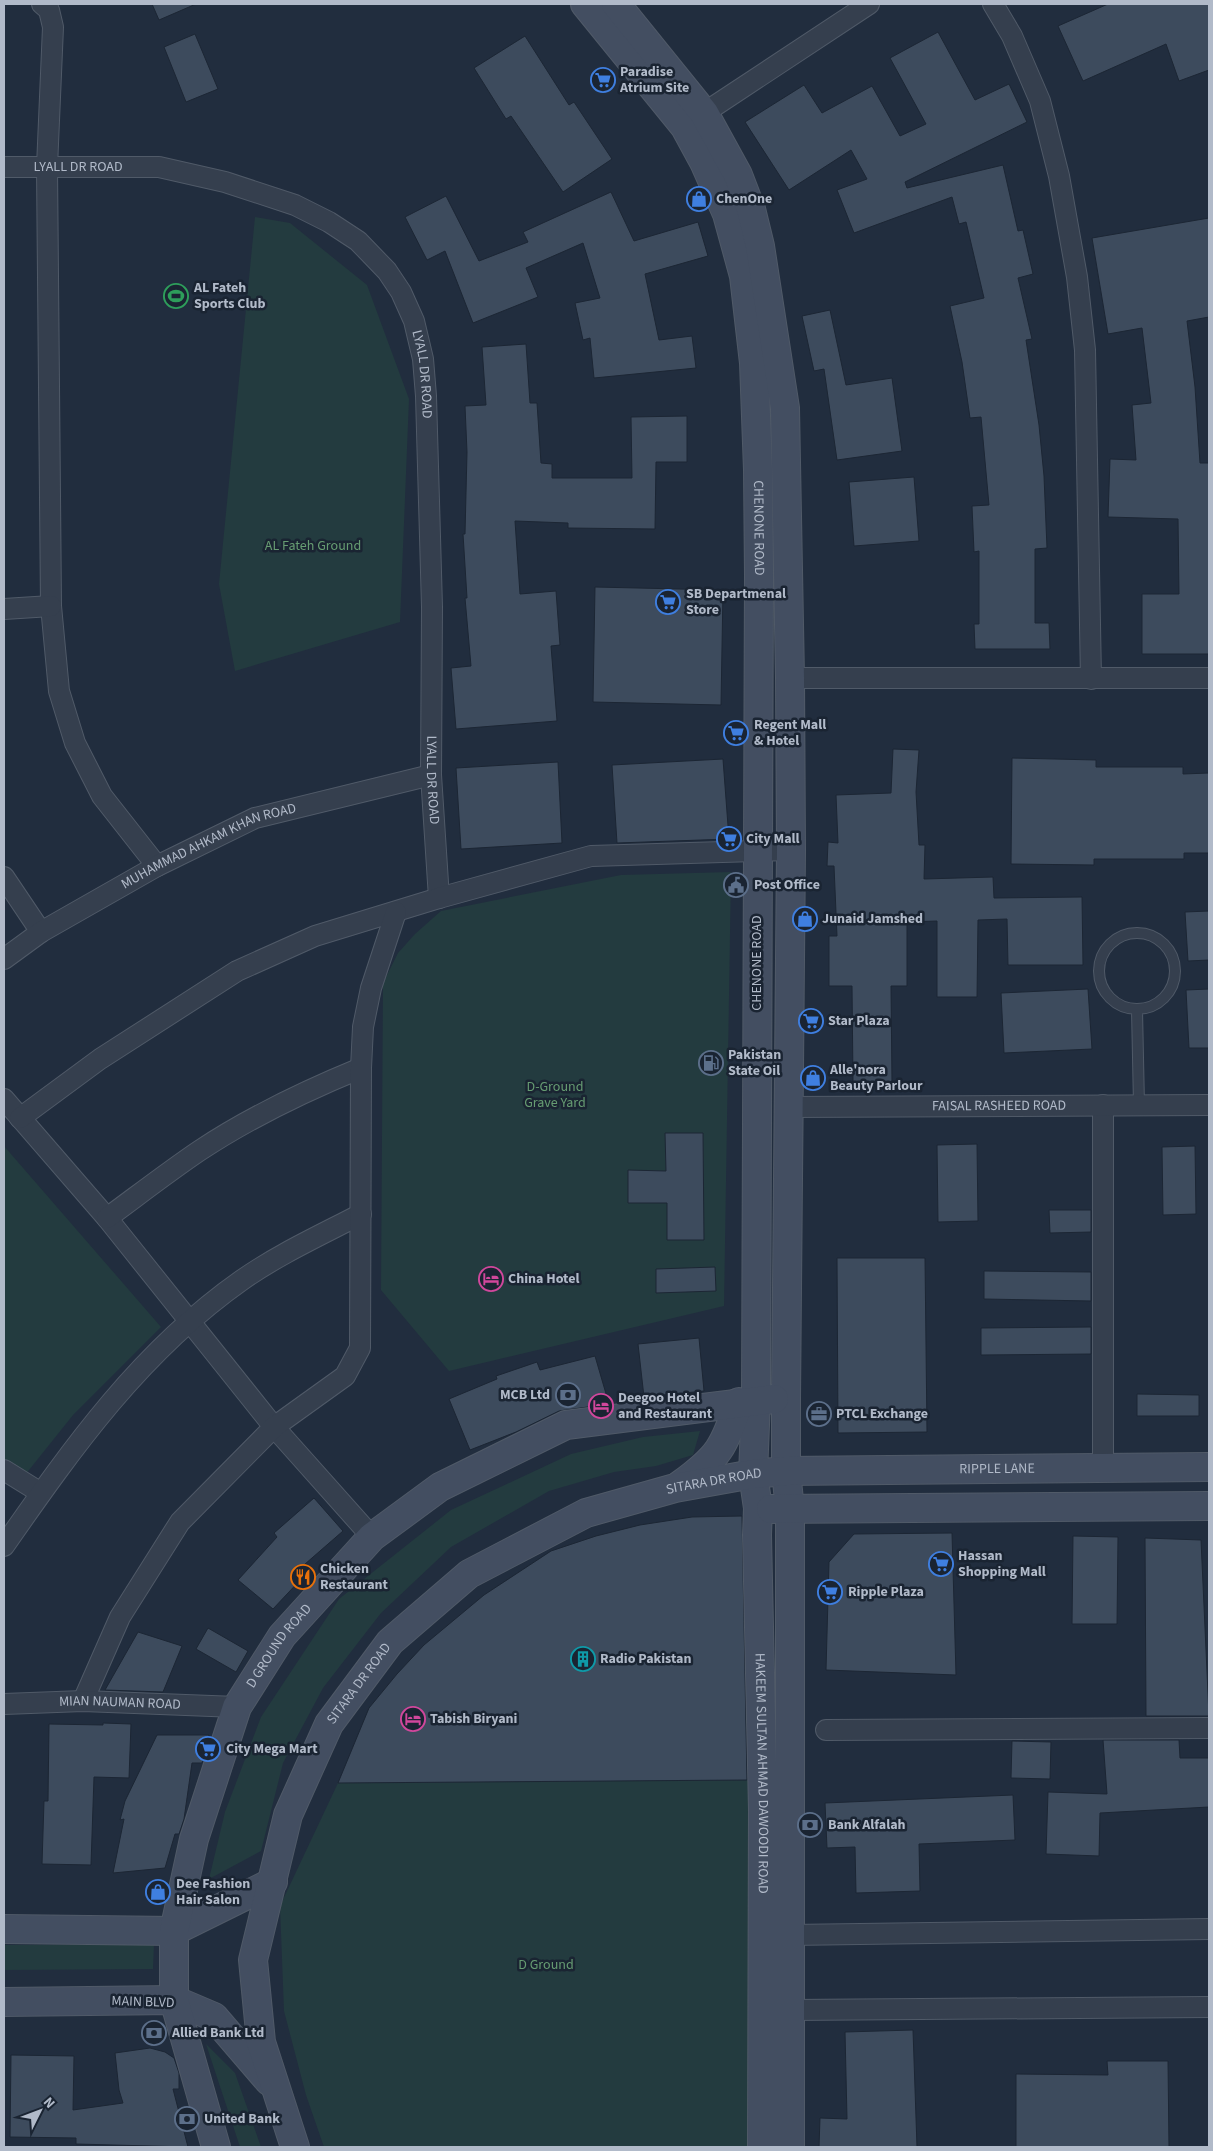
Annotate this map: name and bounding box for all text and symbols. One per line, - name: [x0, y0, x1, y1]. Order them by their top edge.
- place label: Paradise Atrium Site: [619, 62, 689, 98]
- supermarket icon: Paradise Atrium Site: [590, 67, 616, 93]
- street label: LYALL DR ROAD: [33, 157, 123, 177]
- shop icon: ChenOne: [686, 186, 712, 212]
- place label: ChenOne: [716, 189, 772, 209]
- place label: AL Fateh Sports Club: [193, 278, 266, 314]
- sports icon: AL Fateh Sports Club: [163, 283, 189, 309]
- street label: LYALL DR ROAD: [407, 328, 437, 419]
- street label: CHENONE ROAD: [748, 480, 769, 576]
- park label: AL Fateh Ground: [265, 536, 361, 556]
- place label: SB Departmenal Store: [686, 584, 786, 620]
- supermarket icon: SB Departmenal Store: [655, 589, 681, 615]
- place label: Regent Mall & Hotel: [754, 715, 826, 751]
- supermarket icon: Regent Mall & Hotel: [723, 720, 749, 746]
- street label: LYALL DR ROAD: [421, 735, 444, 825]
- street label: MUHAMMAD AHKAM KHAN ROAD: [118, 798, 298, 894]
- supermarket icon: City Mall: [716, 826, 742, 852]
- place label: City Mall: [746, 829, 800, 849]
- public building icon: Post Office: [723, 872, 749, 898]
- place label: Post Office: [754, 875, 820, 895]
- shop icon: Junaid Jamshed: [792, 906, 818, 932]
- place label: Junaid Jamshed: [822, 909, 923, 929]
- street label: CHENONE ROAD: [747, 915, 767, 1011]
- supermarket icon: Star Plaza: [798, 1008, 824, 1034]
- place label: Star Plaza: [828, 1011, 890, 1031]
- place label: Pakistan State Oil: [728, 1045, 781, 1081]
- fuel station icon: Pakistan State Oil: [698, 1050, 724, 1076]
- place label: Alle'nora Beauty Parlour: [829, 1060, 923, 1096]
- shop icon: Alle'nora Beauty Parlour: [800, 1065, 826, 1091]
- park label: D-Ground Grave Yard: [524, 1077, 586, 1113]
- street label: FAISAL RASHEED ROAD: [932, 1096, 1066, 1116]
- hotel icon: China Hotel: [478, 1266, 504, 1292]
- place label: China Hotel: [508, 1269, 579, 1289]
- bank icon: MCB Ltd: [555, 1382, 581, 1408]
- place label: MCB Ltd: [500, 1385, 550, 1405]
- place label: Deegoo Hotel and Restaurant: [618, 1388, 713, 1424]
- hotel icon: Deegoo Hotel and Restaurant: [588, 1393, 614, 1419]
- office icon: PTCL Exchange: [806, 1401, 832, 1427]
- place label: PTCL Exchange: [836, 1404, 928, 1424]
- street label: RIPPLE LANE: [959, 1459, 1035, 1479]
- street label: SITARA DR ROAD: [664, 1463, 762, 1500]
- place label: Hassan Shopping Mall: [958, 1546, 1046, 1582]
- supermarket icon: Hassan Shopping Mall: [928, 1551, 954, 1577]
- place label: Chicken Restaurant: [320, 1559, 389, 1595]
- restaurant icon: Chicken Restaurant: [290, 1564, 316, 1590]
- supermarket icon: Ripple Plaza: [817, 1579, 843, 1605]
- place label: Ripple Plaza: [848, 1582, 924, 1602]
- street label: D GROUND ROAD: [241, 1600, 316, 1692]
- street label: SITARA DR ROAD: [322, 1639, 396, 1728]
- building icon: Radio Pakistan: [570, 1646, 596, 1672]
- place label: Radio Pakistan: [600, 1649, 691, 1669]
- street label: HAKEEM SULTAN AHMAD DAWOODI ROAD: [750, 1653, 773, 1894]
- street label: MIAN NAUMAN ROAD: [59, 1691, 181, 1715]
- hotel icon: Tabish Biryani: [400, 1706, 426, 1732]
- place label: Tabish Biryani: [430, 1709, 518, 1729]
- supermarket icon: City Mega Mart: [195, 1736, 221, 1762]
- place label: City Mega Mart: [226, 1739, 318, 1759]
- bank icon: Bank Alfalah: [797, 1812, 823, 1838]
- place label: Bank Alfalah: [828, 1815, 906, 1835]
- place label: Dee Fashion Hair Salon: [176, 1874, 250, 1910]
- shop icon: Dee Fashion Hair Salon: [145, 1879, 171, 1905]
- park label: D Ground: [518, 1955, 574, 1975]
- street label: MAIN BLVD: [111, 1991, 175, 2013]
- bank icon: Allied Bank Ltd: [141, 2020, 167, 2046]
- place label: Allied Bank Ltd: [171, 2023, 264, 2043]
- north arrow: [15, 2086, 65, 2136]
- text: N: [38, 2093, 59, 2113]
- bank icon: United Bank: [174, 2106, 200, 2132]
- place label: United Bank: [204, 2109, 280, 2129]

